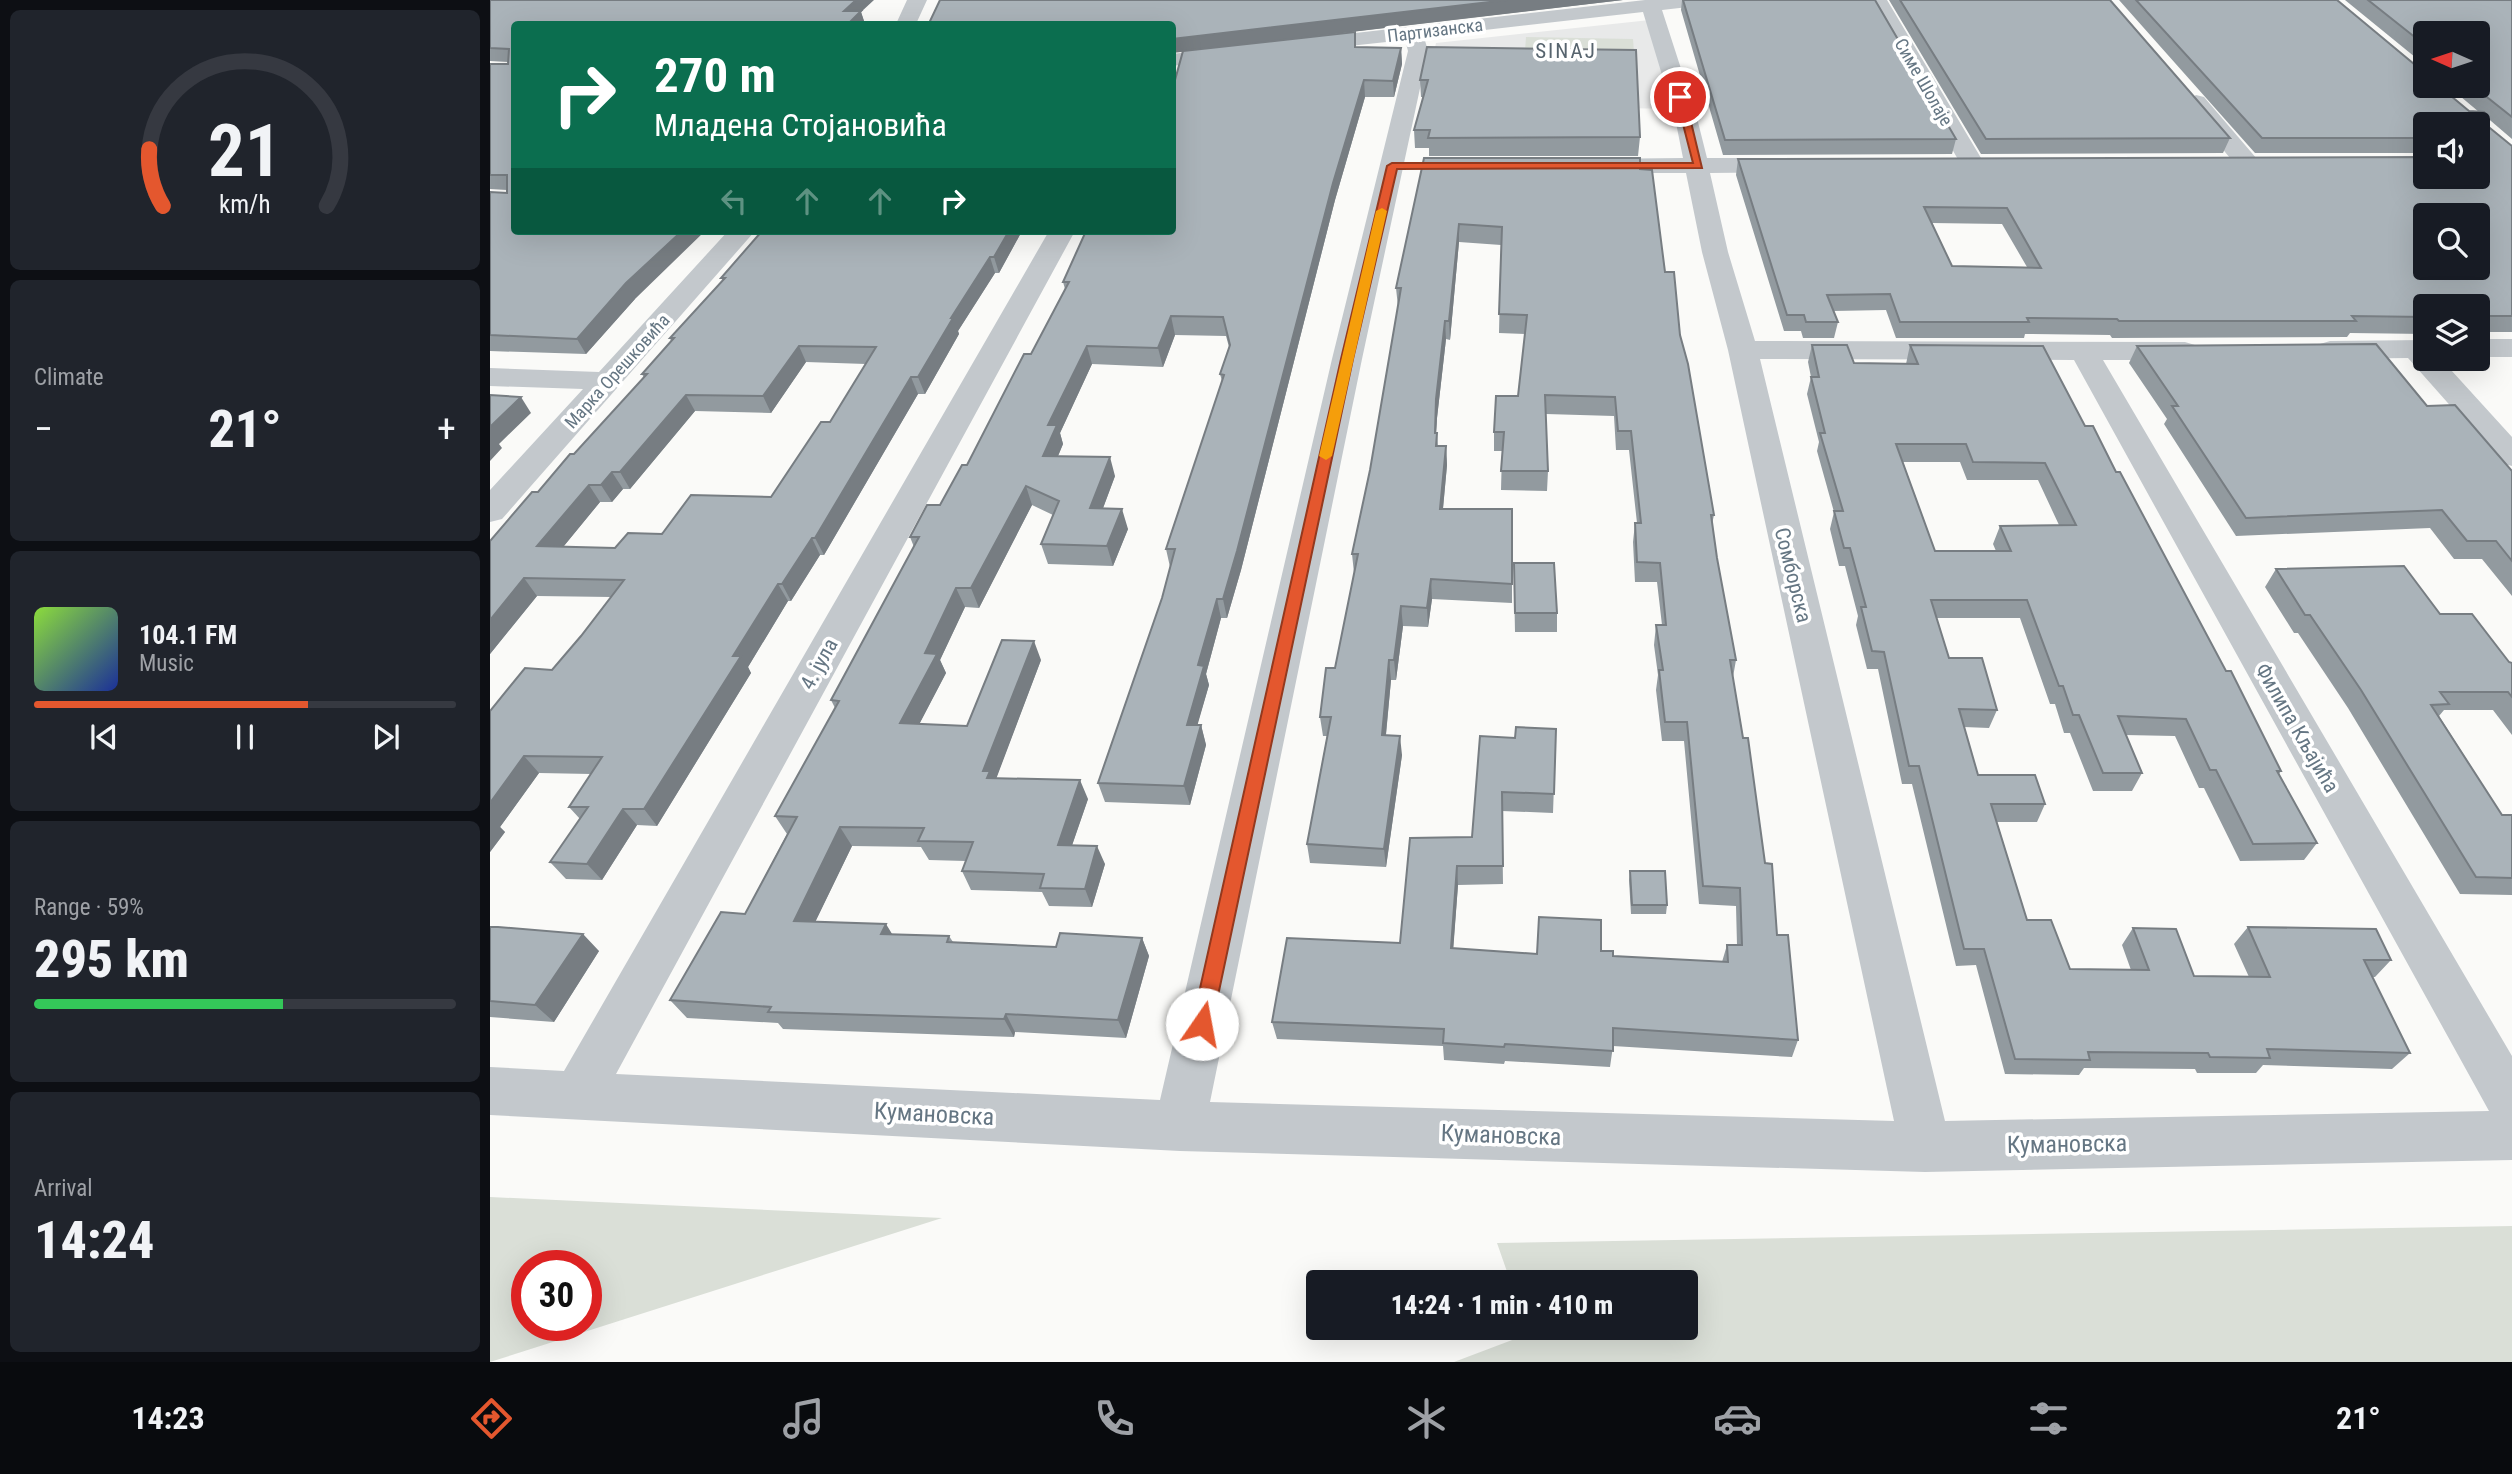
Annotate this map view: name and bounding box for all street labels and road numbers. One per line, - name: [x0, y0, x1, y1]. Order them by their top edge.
- street label: Партизанска: [1386, 14, 1484, 46]
- street label: Симе Шолаје: [1891, 35, 1957, 129]
- street label: Марка Орешковића: [560, 309, 674, 433]
- street label: Сомборска: [1770, 525, 1816, 625]
- street label: 4. јула: [795, 634, 843, 694]
- street label: Филипа Кљајића: [2250, 659, 2344, 797]
- street label: Кумановска: [873, 1097, 995, 1131]
- street label: Кумановска: [1440, 1119, 1562, 1151]
- street label: Кумановска: [2007, 1129, 2127, 1159]

